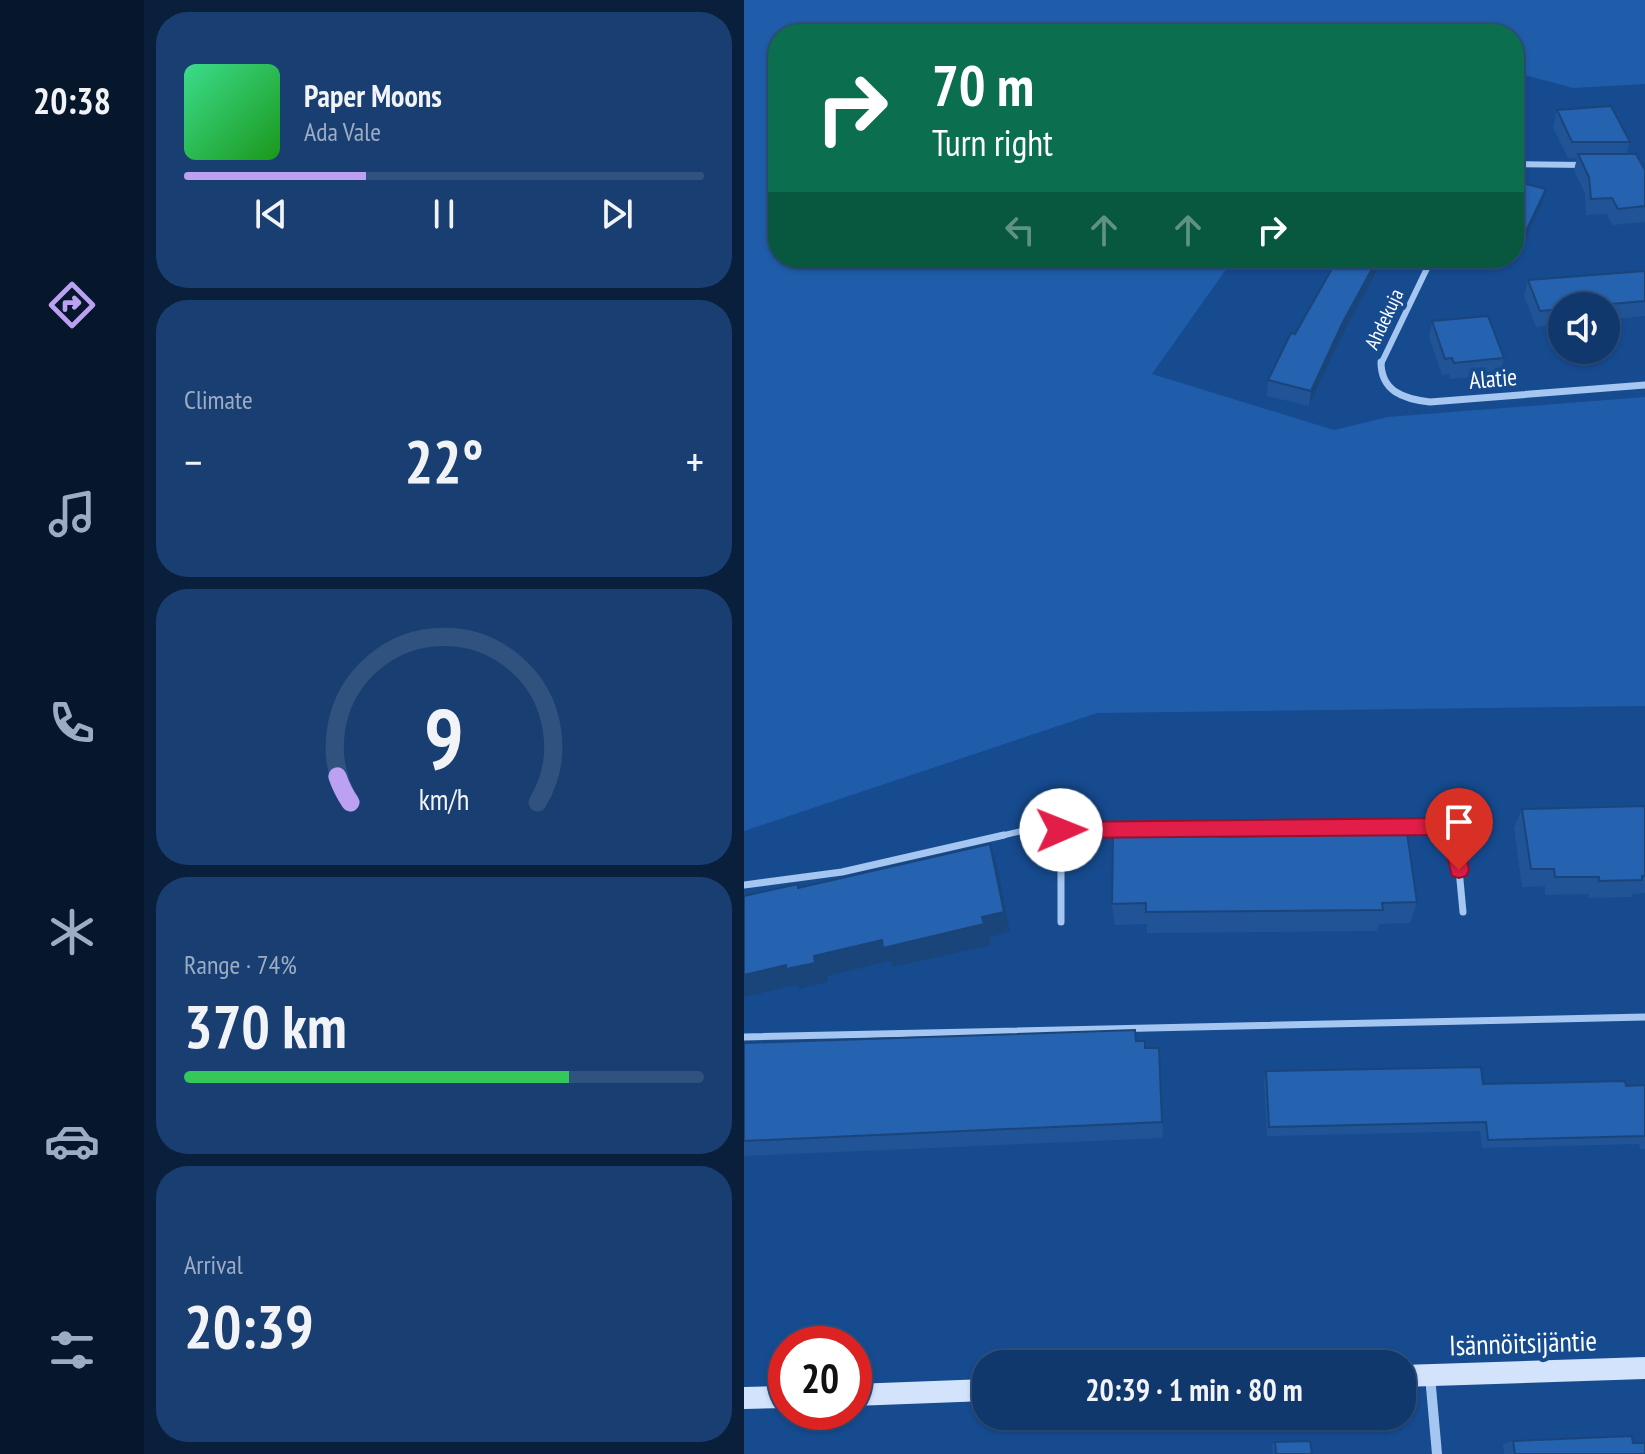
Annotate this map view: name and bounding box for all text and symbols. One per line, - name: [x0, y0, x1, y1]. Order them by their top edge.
- text: 70 m: [932, 49, 1034, 121]
- icon: right: [800, 56, 904, 160]
- text: Paper Moons: [304, 76, 442, 115]
- text: 20:38: [33, 77, 111, 124]
- text: Ada Vale: [304, 115, 381, 148]
- text: Turn right: [932, 119, 1053, 166]
- icon: previous: [249, 192, 293, 236]
- icon: pause: [422, 192, 466, 236]
- icon: next: [595, 192, 639, 236]
- icon: left: [998, 208, 1042, 252]
- icon: ahead: [1082, 208, 1126, 252]
- icon: ahead: [1166, 208, 1210, 252]
- icon: right: [1250, 208, 1294, 252]
- icon: directions: [44, 277, 100, 333]
- street label: Ahdekuja: [1359, 285, 1409, 353]
- map controls: [1548, 292, 1620, 364]
- button: sound: [1548, 292, 1620, 364]
- street label: Alatie: [1468, 361, 1518, 396]
- text: Climate: [184, 383, 253, 416]
- text: 22°: [404, 422, 484, 500]
- text: −: [184, 433, 202, 490]
- text: +: [686, 433, 704, 490]
- icon: music: [44, 486, 100, 542]
- text: 9: [424, 684, 464, 792]
- icon: phone: [44, 695, 100, 751]
- text: km/h: [419, 781, 469, 818]
- position arrow: [1019, 788, 1103, 872]
- pin: [1425, 788, 1493, 870]
- icon: arrive: [1437, 800, 1481, 844]
- icon: climate: [44, 904, 100, 960]
- text: Range · 74%: [184, 948, 297, 981]
- text: 370 km: [184, 987, 347, 1065]
- icon: car: [44, 1113, 100, 1169]
- text: Arrival: [184, 1248, 243, 1281]
- text: 20:39: [184, 1287, 314, 1365]
- street label: Isännöitsijäntie: [1448, 1321, 1598, 1364]
- icon: filters: [44, 1322, 100, 1378]
- speed limit sign: 20: [768, 1326, 872, 1430]
- text: 20:39 · 1 min · 80 m: [1085, 1370, 1303, 1409]

